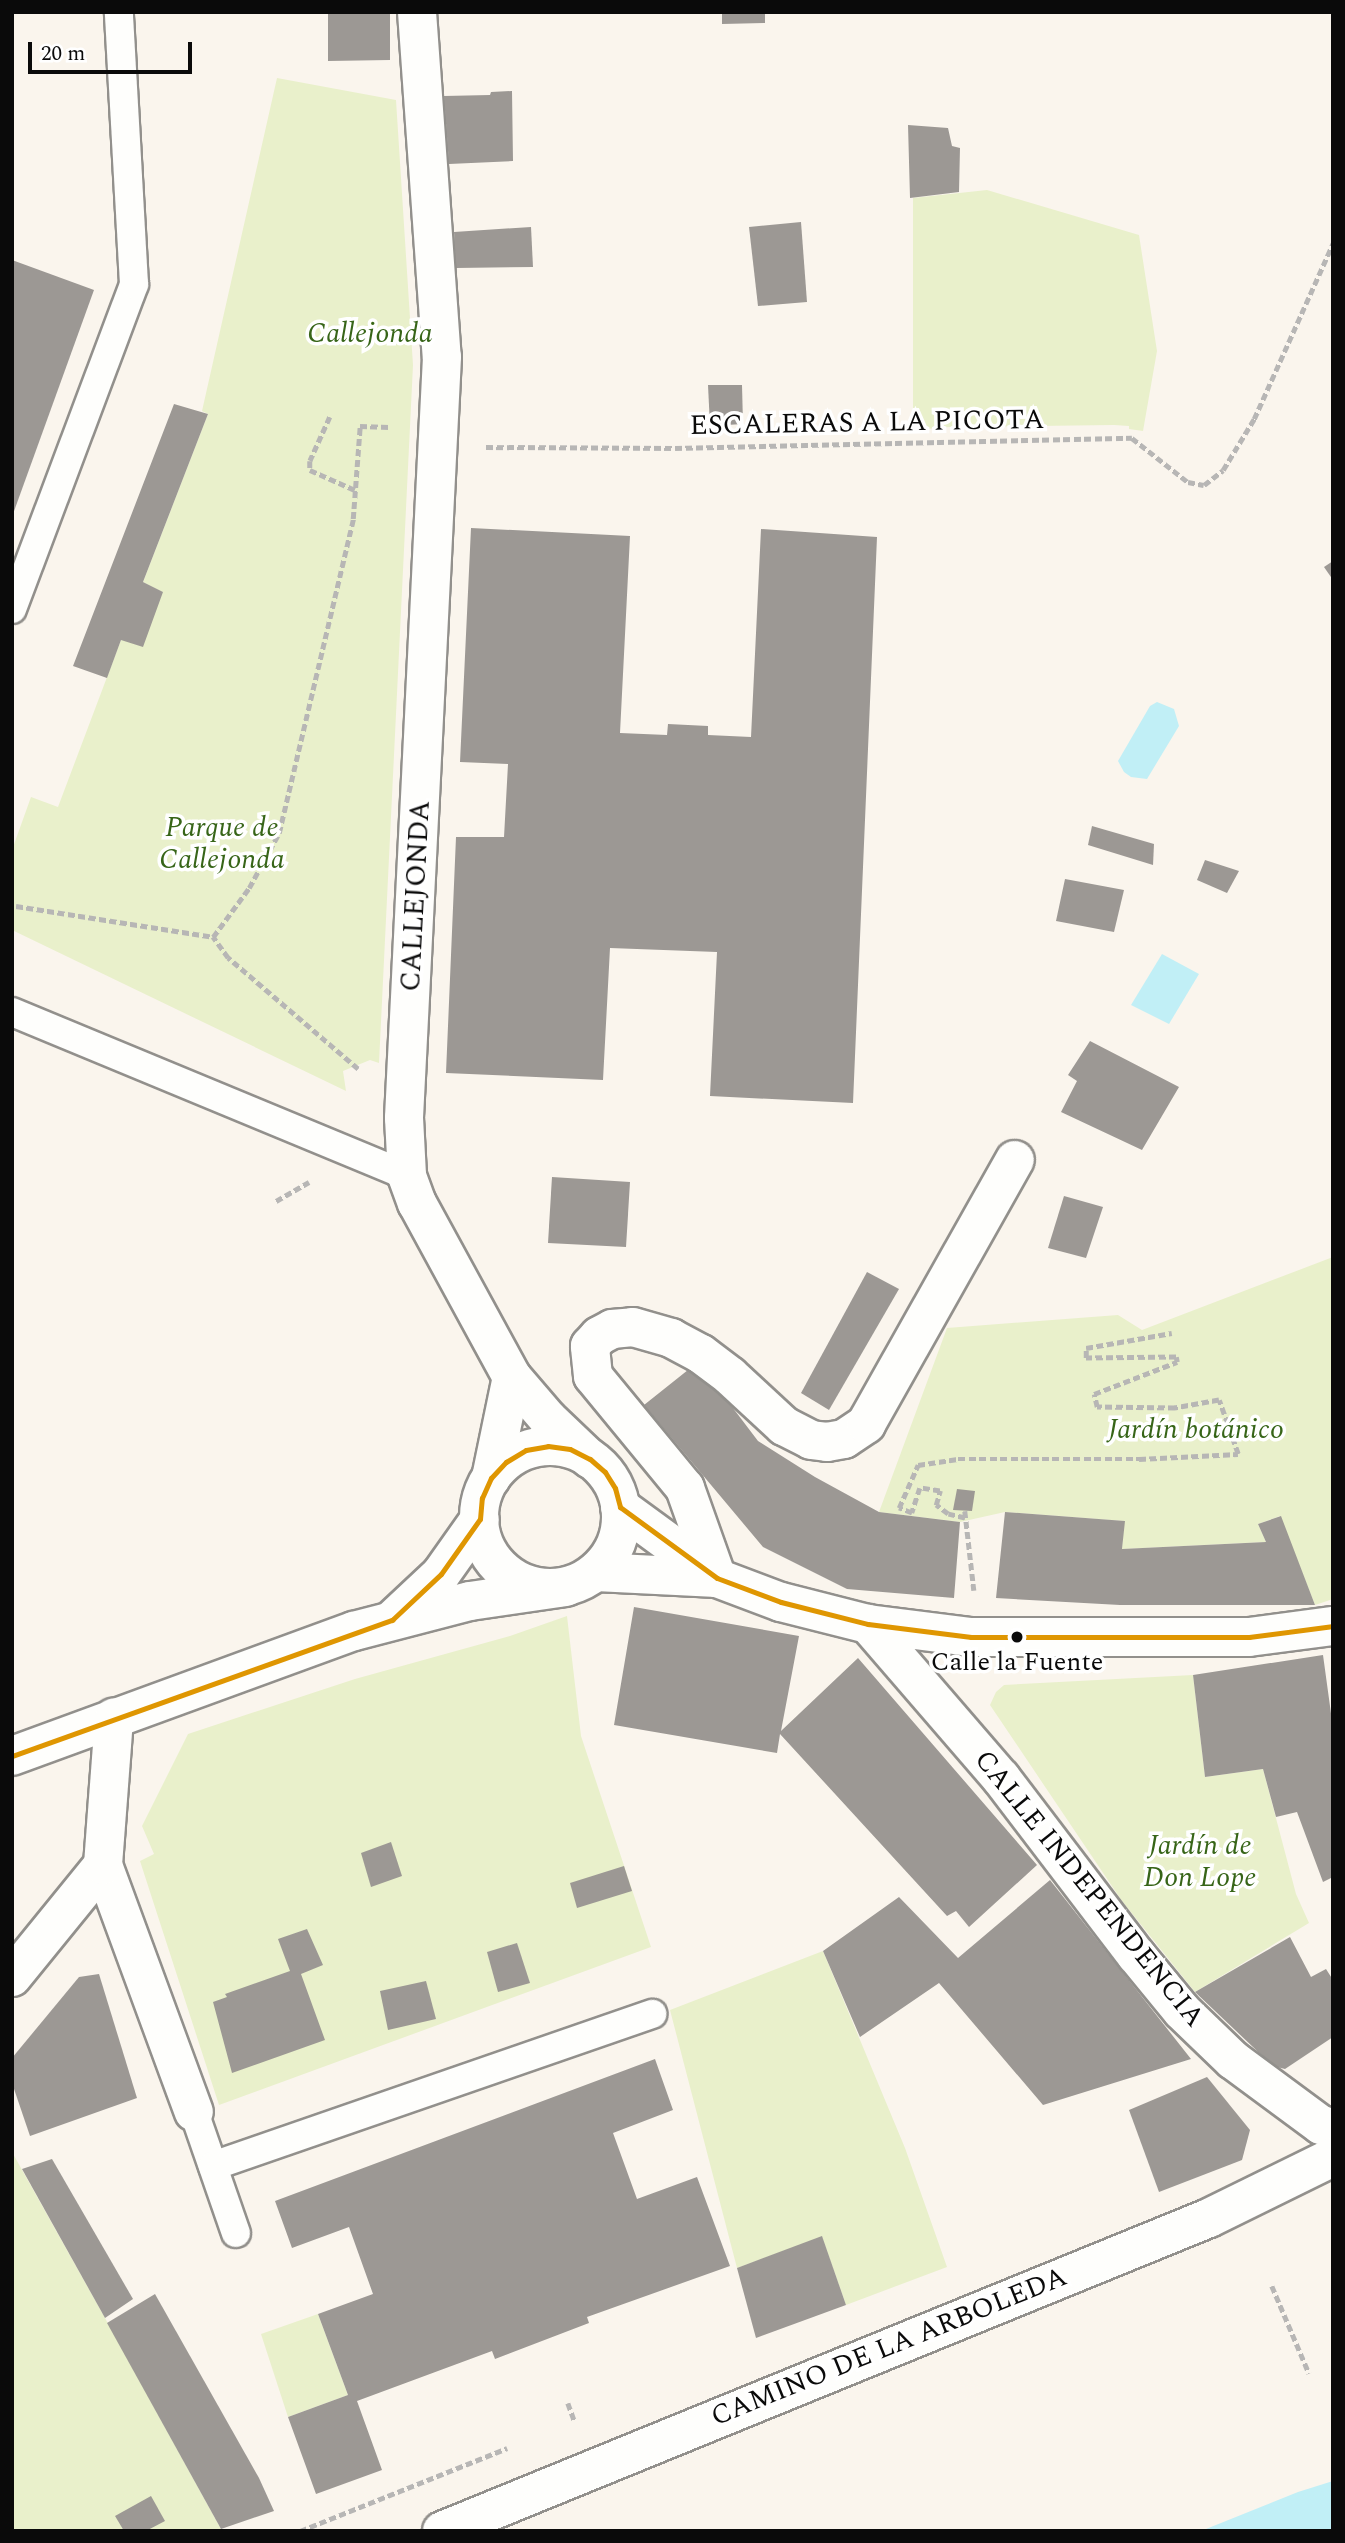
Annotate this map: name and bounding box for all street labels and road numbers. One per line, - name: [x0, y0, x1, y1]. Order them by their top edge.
- street label: ESCALERAS A LA PICOTA: [689, 403, 1045, 443]
- street label: CALLEJONDA: [394, 800, 438, 992]
- street label: CALLE INDEPENDENCIA: [967, 1744, 1211, 2034]
- street label: CAMINO DE LA ARBOLEDA: [706, 2260, 1072, 2434]

